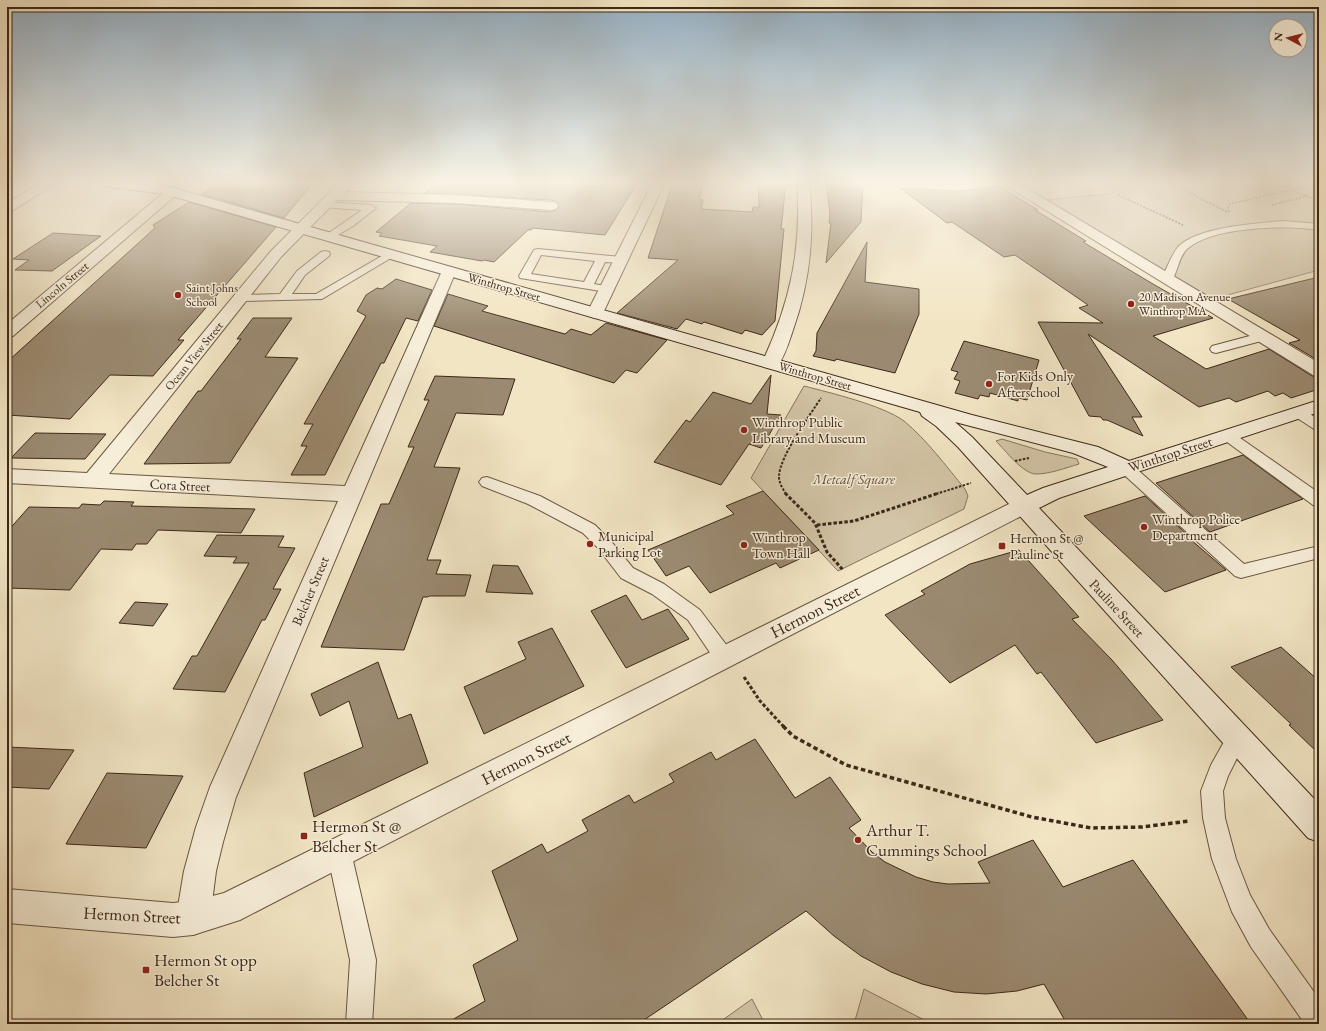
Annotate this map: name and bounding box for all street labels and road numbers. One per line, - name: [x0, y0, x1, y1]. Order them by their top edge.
- street label: Lincoln Street: [32, 258, 92, 312]
- street label: Winthrop Street: [466, 269, 542, 305]
- street label: Ocean View Street: [161, 318, 227, 394]
- street label: Winthrop Street: [777, 358, 853, 394]
- street label: Winthrop Street: [1126, 432, 1215, 476]
- street label: Cora Street: [149, 474, 211, 496]
- street label: Belcher Street: [287, 553, 333, 628]
- street label: Pauline Street: [1085, 575, 1149, 641]
- street label: Hermon Street: [767, 579, 864, 643]
- street label: Hermon Street: [478, 726, 575, 790]
- street label: Hermon Street: [83, 901, 182, 929]

